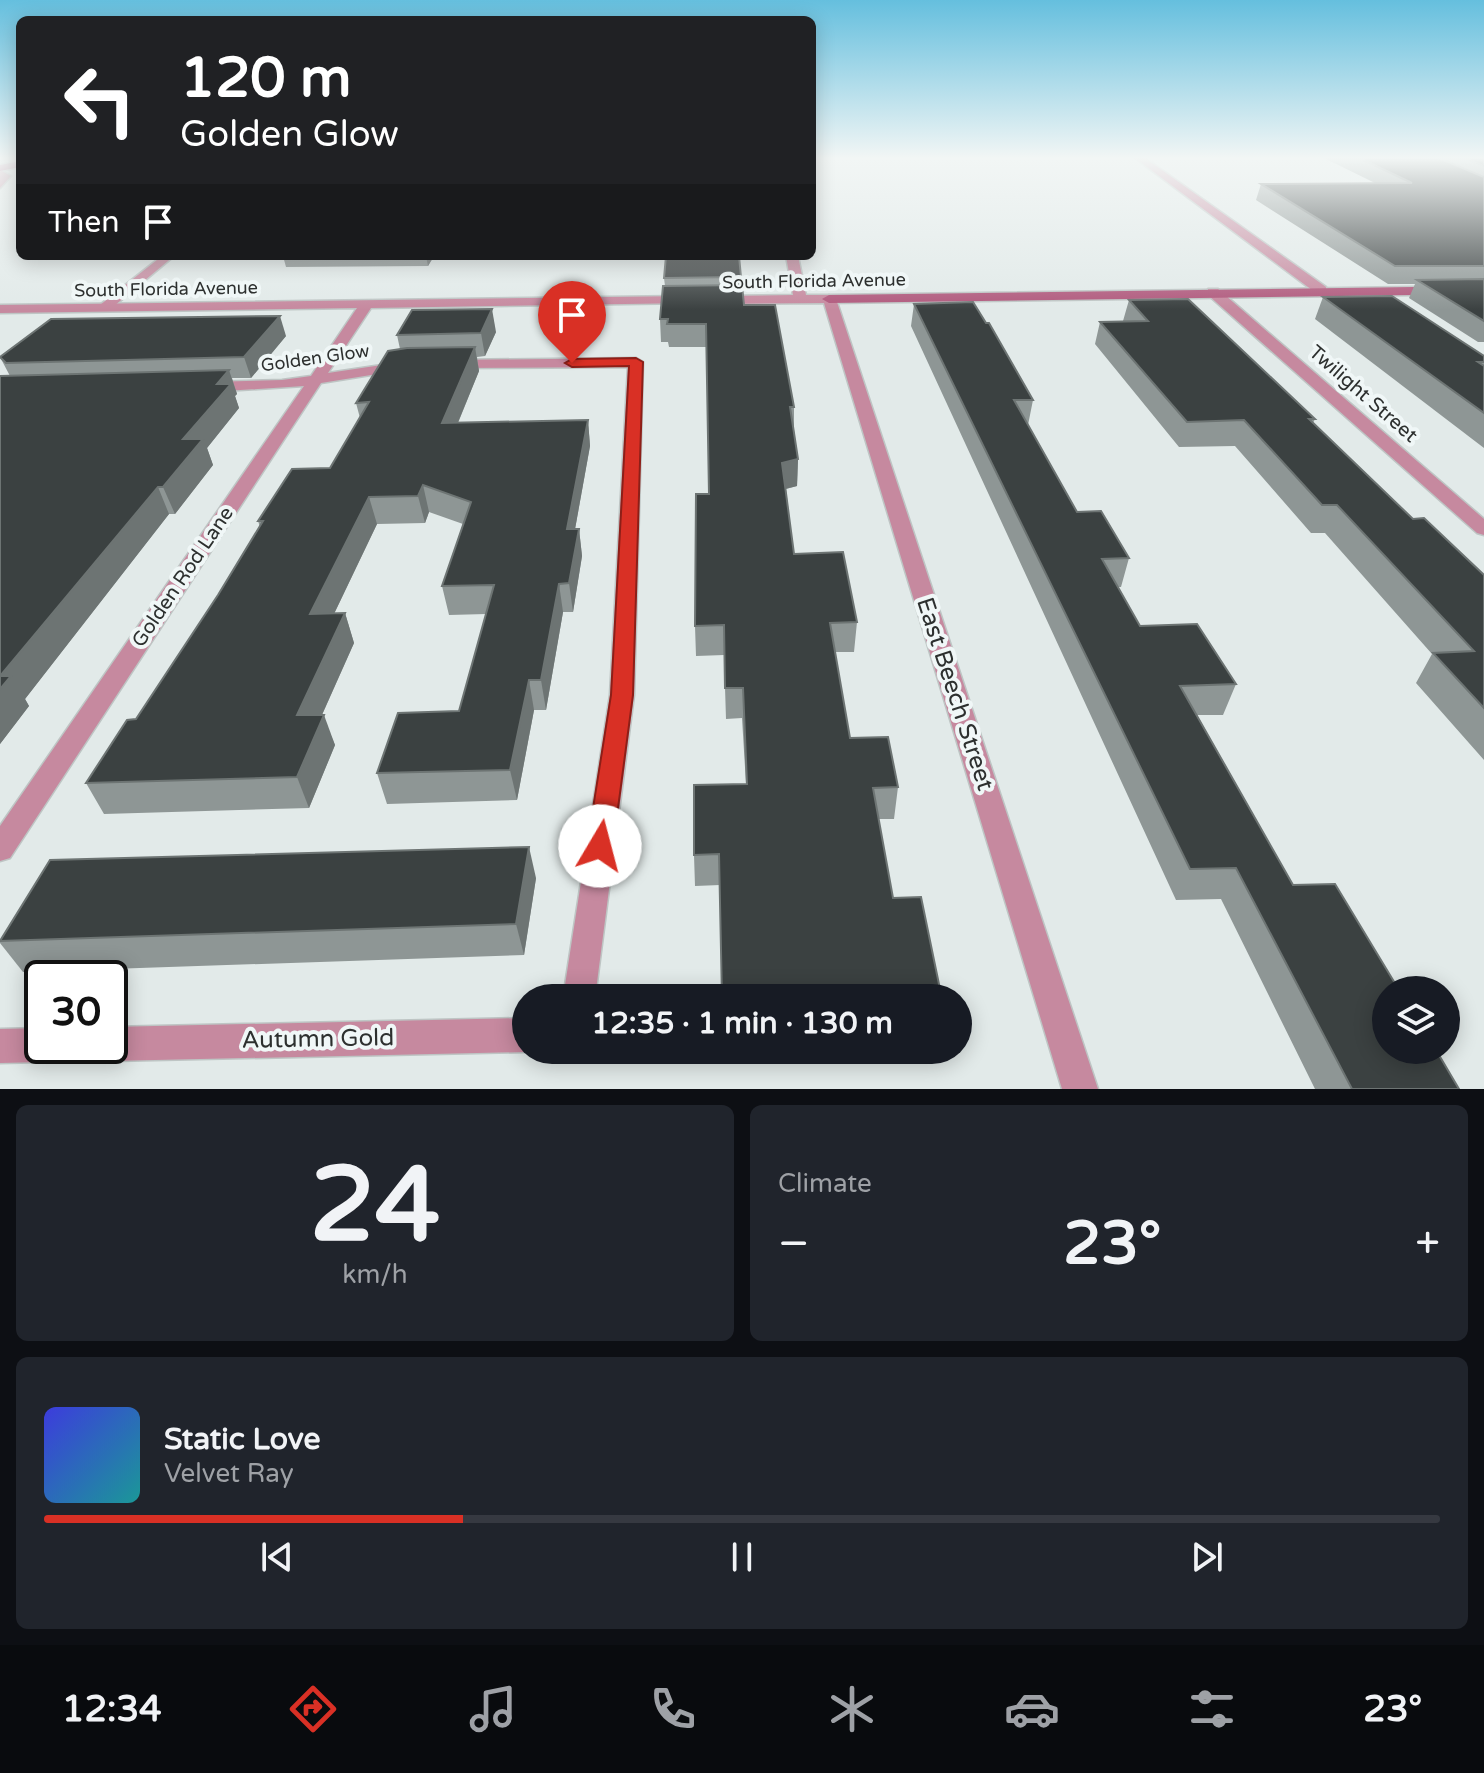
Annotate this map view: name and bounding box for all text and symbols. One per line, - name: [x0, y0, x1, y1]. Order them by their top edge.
- text: 120 m: [180, 45, 351, 112]
- icon: left: [48, 48, 152, 152]
- text: Golden Glow: [180, 113, 399, 156]
- icon: arrive: [136, 200, 180, 244]
- text: Then: [48, 204, 120, 241]
- street label: South Florida Avenue: [722, 268, 906, 294]
- street label: South Florida Avenue: [74, 276, 258, 302]
- pin: [538, 281, 606, 363]
- icon: arrive: [550, 293, 594, 337]
- street label: Golden Glow: [259, 339, 371, 377]
- street label: Twilight Street: [1304, 340, 1422, 448]
- street label: Golden Rod Lane: [127, 502, 239, 652]
- street label: East Beech Street: [910, 594, 1000, 794]
- position arrow: [558, 804, 642, 888]
- speed limit sign: 30: [24, 960, 128, 1064]
- map controls: [1372, 976, 1460, 1064]
- button: layers: [1372, 976, 1460, 1064]
- text: 12:35 · 1 min · 130 m: [591, 1005, 893, 1042]
- street label: Autumn Gold: [241, 1023, 395, 1055]
- text: 24: [310, 1144, 440, 1269]
- text: Climate: [778, 1168, 872, 1199]
- text: 23°: [1063, 1208, 1161, 1280]
- text: −: [778, 1218, 809, 1271]
- text: +: [1415, 1218, 1440, 1271]
- text: km/h: [342, 1259, 408, 1290]
- text: Static Love: [164, 1421, 320, 1458]
- text: Velvet Ray: [164, 1458, 294, 1489]
- icon: previous: [255, 1535, 299, 1579]
- icon: pause: [720, 1535, 764, 1579]
- icon: next: [1185, 1535, 1229, 1579]
- icon: directions: [285, 1681, 341, 1737]
- icon: music: [465, 1681, 521, 1737]
- icon: phone: [645, 1681, 701, 1737]
- icon: climate: [824, 1681, 880, 1737]
- icon: car: [1004, 1681, 1060, 1737]
- icon: filters: [1184, 1681, 1240, 1737]
- text: 12:34: [62, 1688, 162, 1731]
- text: 23°: [1363, 1688, 1422, 1731]

